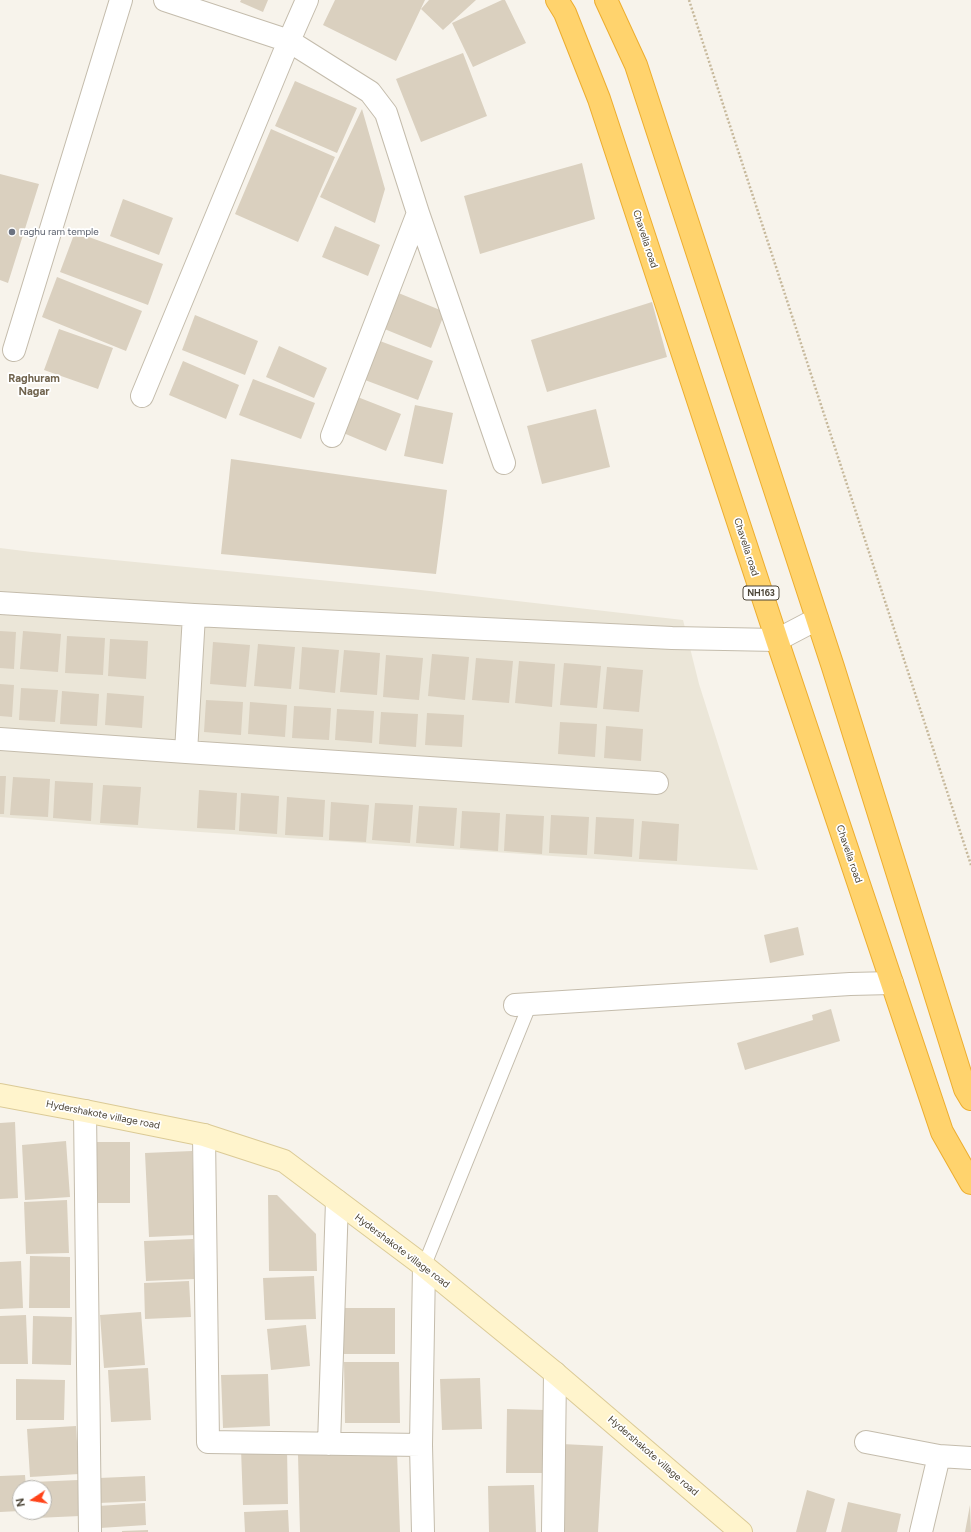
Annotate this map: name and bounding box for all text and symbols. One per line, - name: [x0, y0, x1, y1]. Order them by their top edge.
- street label: Chavella road: [630, 208, 660, 270]
- place label: raghu ram temple: [20, 226, 99, 238]
- marker: raghu ram temple: [7, 227, 17, 237]
- district label: Raghuram Nagar: [8, 372, 60, 398]
- street label: Chavella road: [731, 516, 761, 578]
- road number: NH163: [743, 586, 779, 600]
- street label: Chavella road: [833, 823, 865, 885]
- street label: Hydershakote village road: [45, 1098, 161, 1132]
- street label: Hydershakote village road: [352, 1211, 452, 1291]
- street label: Hydershakote village road: [605, 1413, 701, 1499]
- north arrow: [12, 1480, 52, 1520]
- text: N: [14, 1497, 28, 1508]

